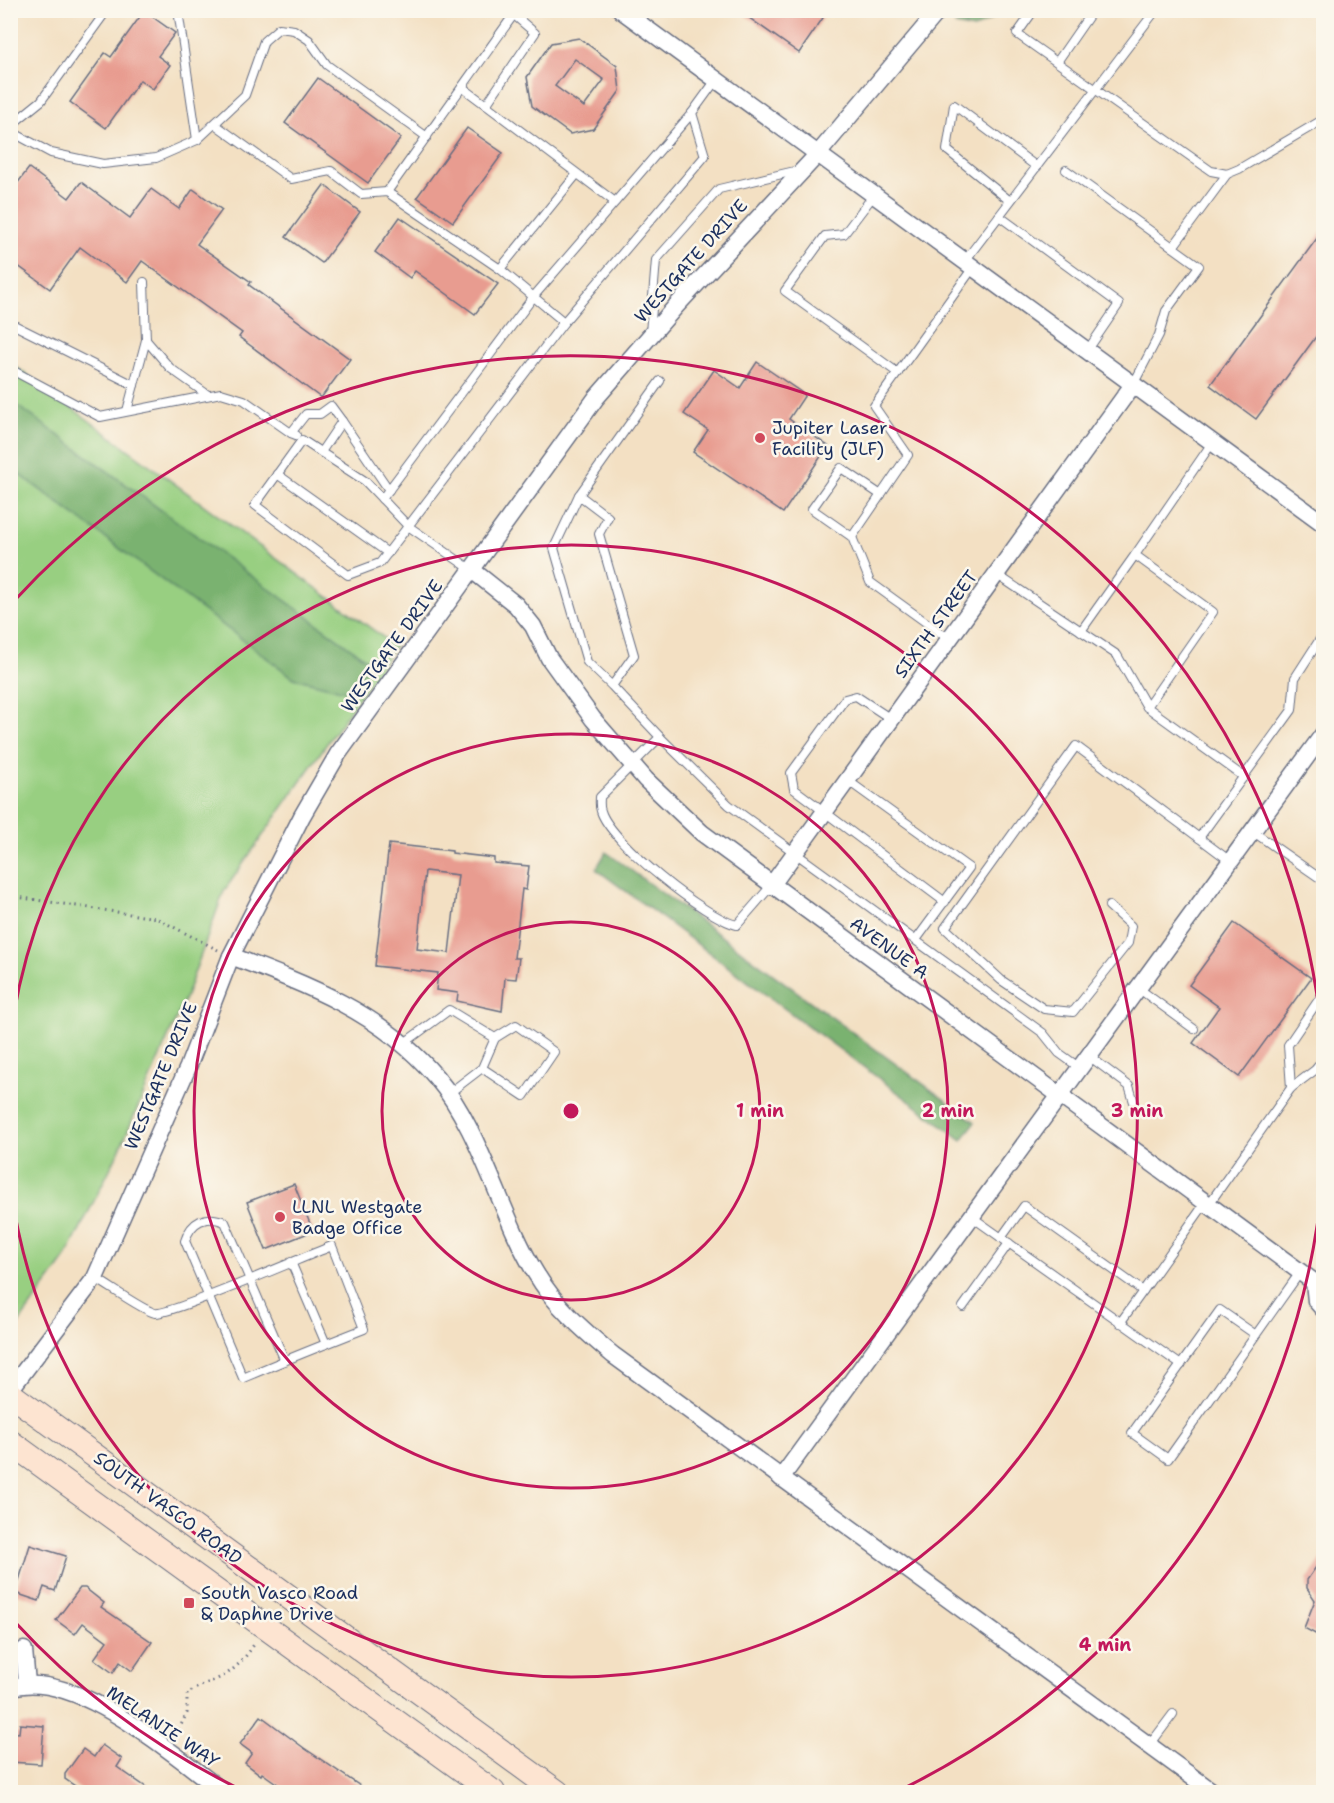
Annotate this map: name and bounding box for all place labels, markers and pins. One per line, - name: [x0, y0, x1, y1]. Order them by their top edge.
- place label: Jupiter Laser Facility (JLF): [772, 416, 888, 461]
- marker: Jupiter Laser Facility (JLF): [753, 431, 767, 445]
- centre of rings: [561, 1101, 581, 1121]
- place label: LLNL Westgate Badge Office: [292, 1195, 423, 1240]
- marker: LLNL Westgate Badge Office: [273, 1210, 287, 1224]
- place label: South Vasco Road & Daphne Drive: [201, 1581, 358, 1626]
- marker: South Vasco Road & Daphne Drive: [182, 1596, 196, 1610]

